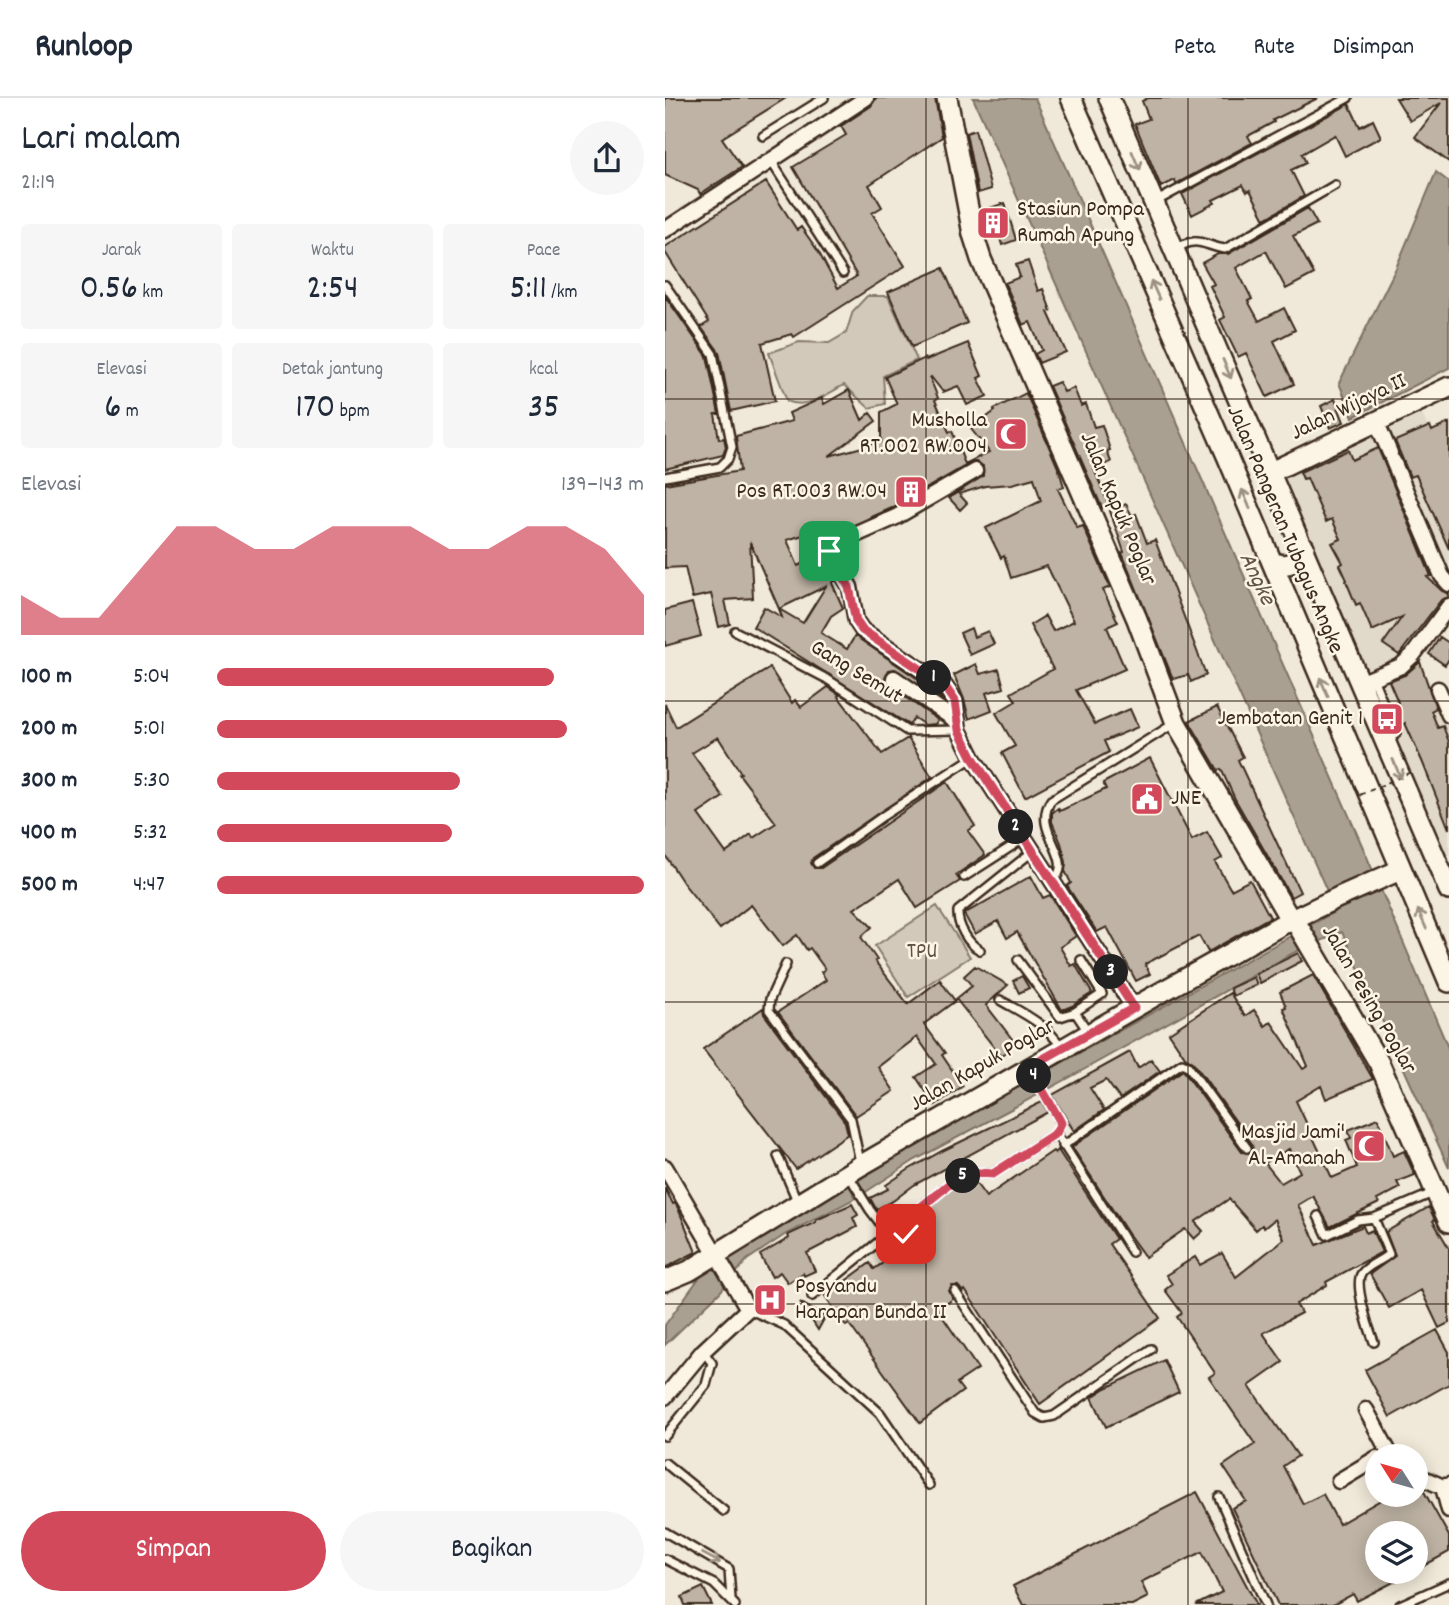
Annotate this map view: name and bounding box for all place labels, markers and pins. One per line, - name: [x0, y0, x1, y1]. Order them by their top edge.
- place label: Stasiun Pompa Rumah Apung: [1017, 194, 1145, 253]
- building icon: Stasiun Pompa Rumah Apung: [974, 204, 1012, 242]
- place label: Musholla RT.002 RW.004: [860, 405, 988, 464]
- mosque icon: Musholla RT.002 RW.004: [992, 415, 1030, 453]
- building icon: Pos RT.003 RW.04: [892, 473, 930, 511]
- place label: Pos RT.003 RW.04: [736, 476, 887, 509]
- pin: [799, 521, 859, 581]
- pin: 1: [917, 660, 951, 696]
- bus stop icon: Jembatan Genit 1: [1368, 700, 1406, 738]
- place label: Jembatan Genit 1: [1217, 703, 1363, 736]
- public building icon: JNE: [1128, 780, 1166, 818]
- place label: JNE: [1171, 783, 1202, 816]
- pin: 2: [999, 810, 1033, 844]
- pin: 3: [1093, 954, 1129, 990]
- pin: 4: [1017, 1058, 1051, 1094]
- place label: Masjid Jami' Al-Amanah: [1241, 1117, 1345, 1176]
- mosque icon: Masjid Jami' Al-Amanah: [1350, 1127, 1388, 1165]
- pin: 5: [945, 1158, 981, 1194]
- pin: [876, 1204, 936, 1264]
- place label: Posyandu Harapan Bunda II: [795, 1271, 947, 1330]
- hospital icon: Posyandu Harapan Bunda II: [751, 1281, 789, 1319]

